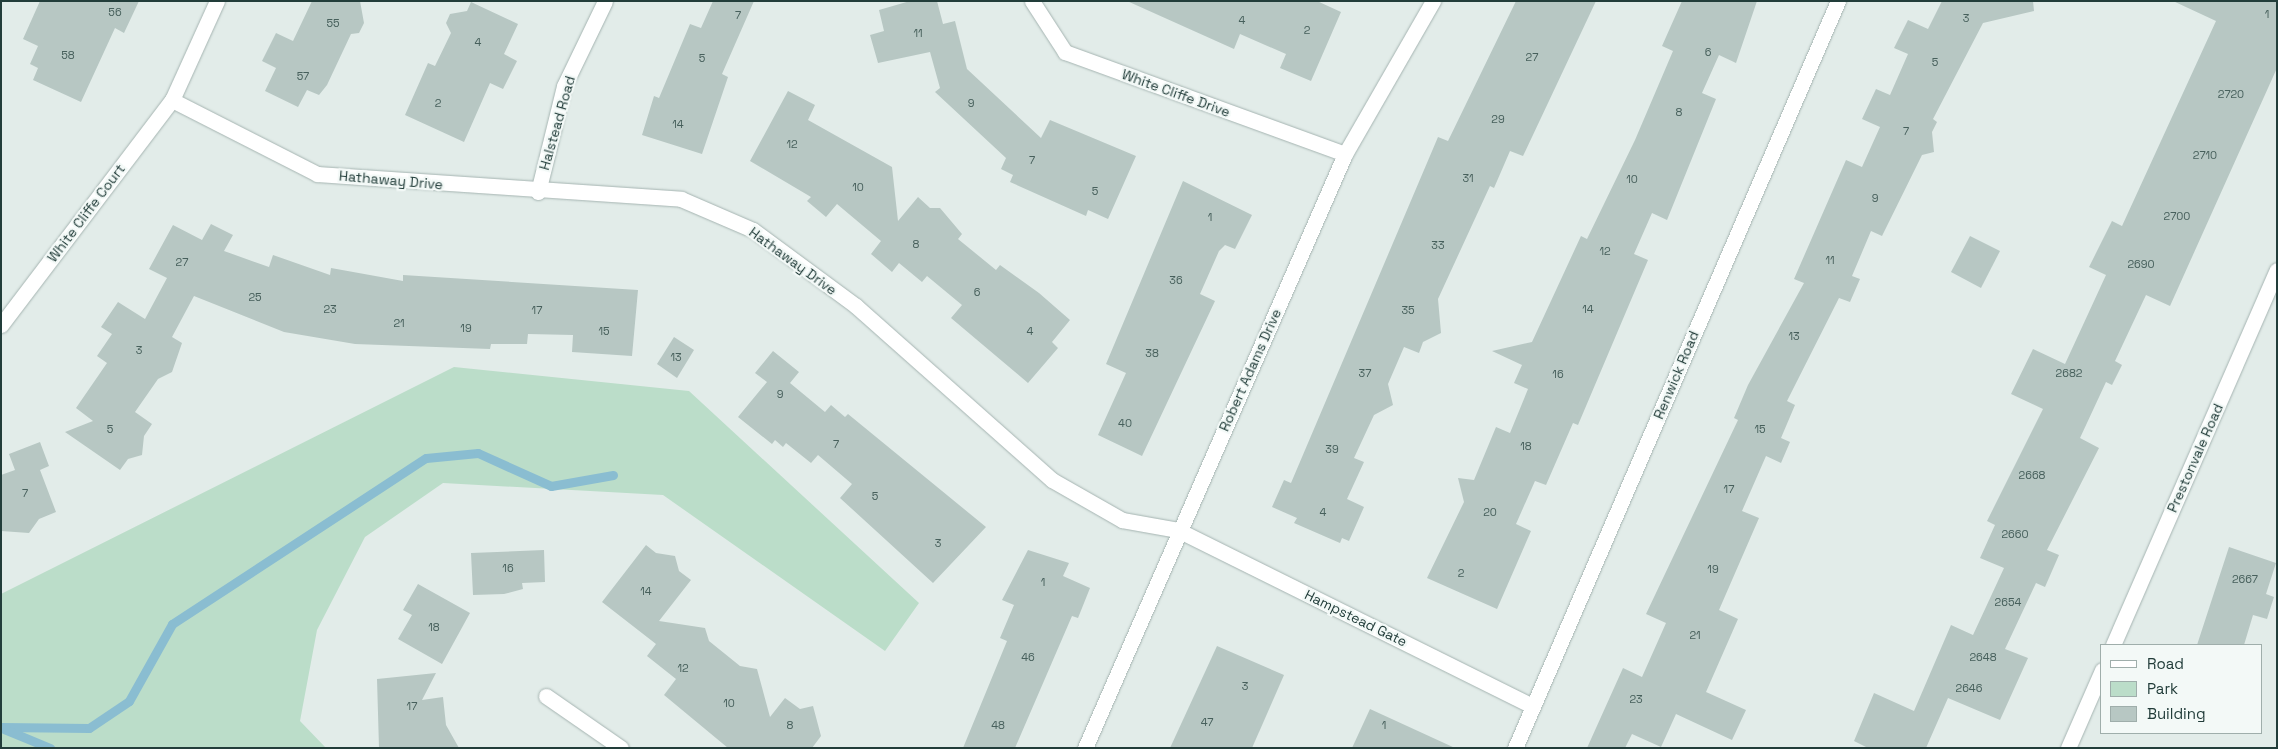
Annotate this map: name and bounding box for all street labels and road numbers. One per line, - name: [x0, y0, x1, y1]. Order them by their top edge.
- street label: White Cliffe Drive: [1120, 66, 1232, 120]
- street label: Halstead Road: [536, 74, 578, 172]
- street label: White Cliffe Court: [44, 161, 128, 265]
- street label: Hathaway Drive: [338, 167, 444, 193]
- street label: Hathaway Drive: [746, 224, 840, 298]
- street label: Robert Adams Drive: [1215, 306, 1285, 434]
- street label: Renwick Road: [1650, 328, 1702, 422]
- street label: Prestonvale Road: [2163, 401, 2227, 515]
- street label: Hampstead Gate: [1302, 586, 1410, 650]

